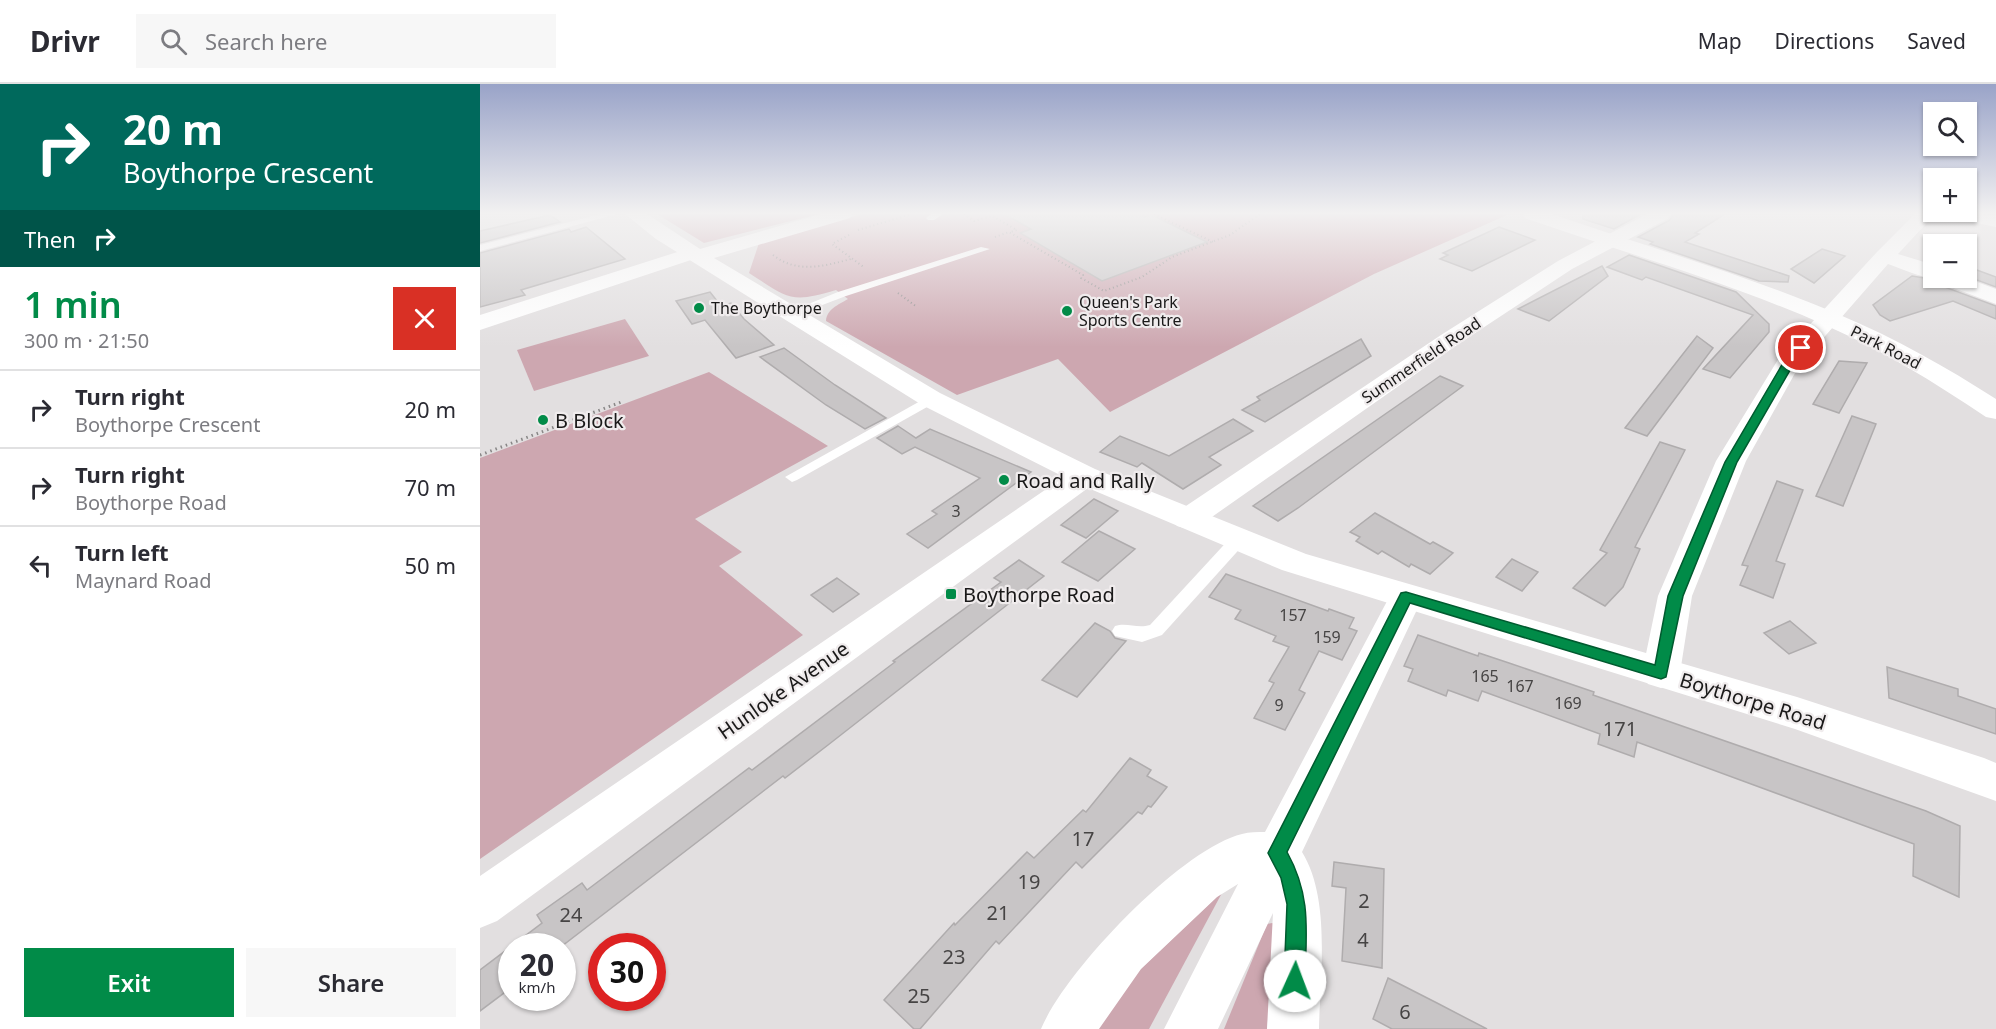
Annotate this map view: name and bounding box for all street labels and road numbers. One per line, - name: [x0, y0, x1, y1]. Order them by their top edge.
- street label: Summerfield Road: [1357, 312, 1485, 408]
- street label: Park Road: [1847, 320, 1925, 374]
- street label: Hunloke Avenue: [712, 635, 854, 745]
- street label: Boythorpe Road: [1677, 666, 1829, 736]

